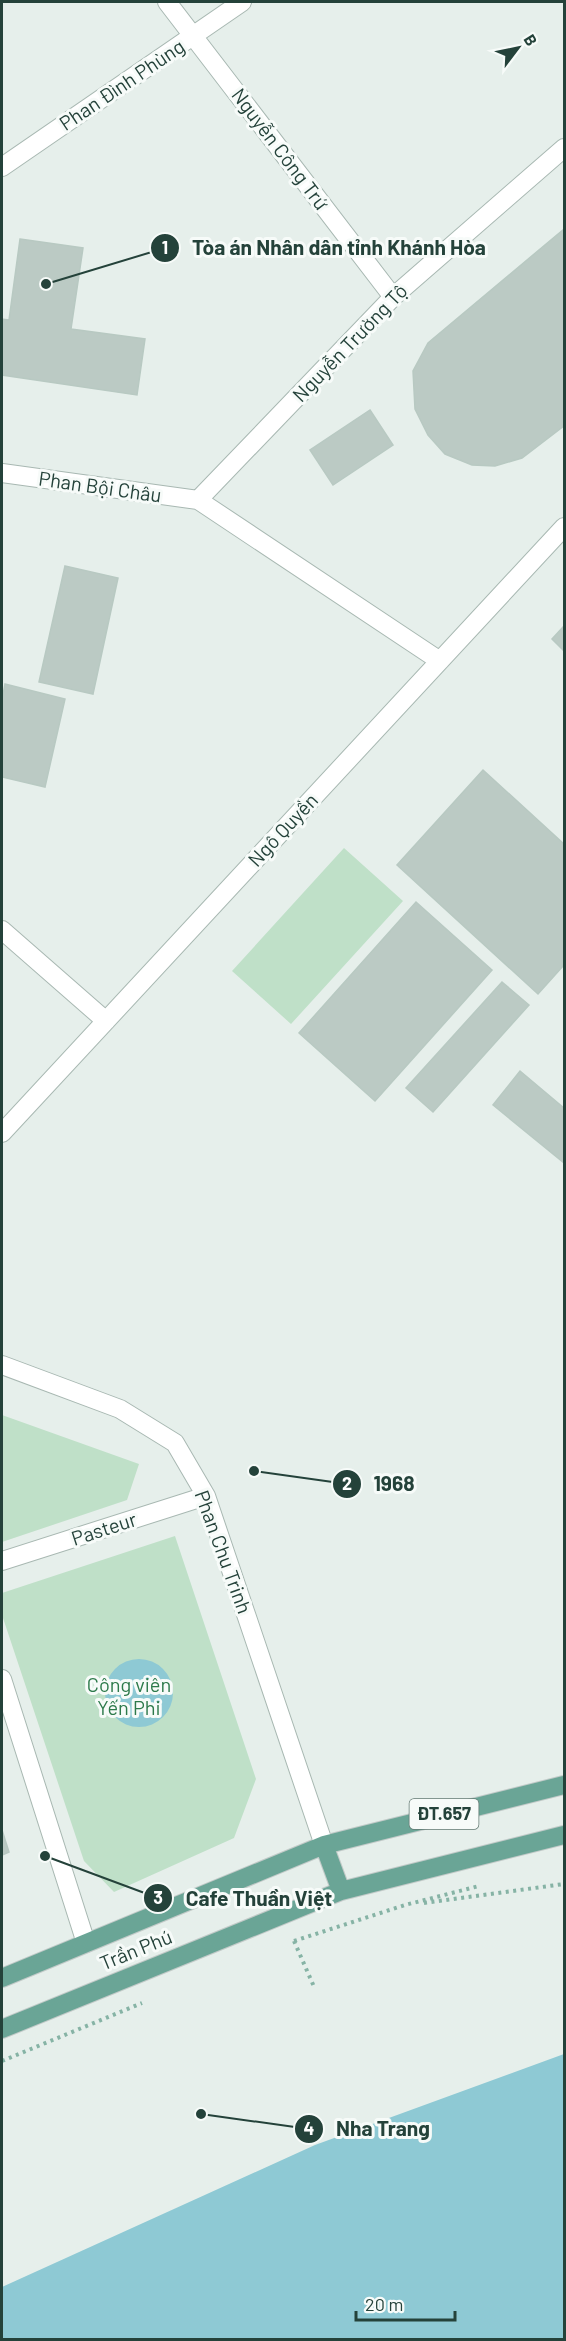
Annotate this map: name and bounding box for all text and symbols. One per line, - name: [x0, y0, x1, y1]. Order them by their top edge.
- north arrow: [488, 18, 548, 78]
- text: B: [520, 31, 542, 49]
- street label: Phan Đình Phùng: [54, 33, 189, 135]
- street label: Nguyễn Công Trứ: [227, 83, 335, 215]
- callout: Tòa án Nhân dân tỉnh Khánh Hòa: [150, 228, 498, 267]
- text: Tòa án Nhân dân tỉnh Khánh Hòa: [192, 234, 486, 259]
- text: 1: [162, 236, 168, 258]
- street label: Nguyễn Trường Tộ: [287, 278, 412, 406]
- street label: Phan Bội Châu: [37, 466, 163, 507]
- street label: Ngô Quyền: [242, 788, 322, 871]
- callout: 1968: [332, 1465, 427, 1504]
- text: 1968: [373, 1470, 415, 1495]
- text: 2: [342, 1472, 352, 1494]
- street label: Phan Chu Trinh: [191, 1487, 257, 1617]
- street label: Pasteur: [68, 1506, 139, 1550]
- park label: Công viên Yến Phi: [87, 1672, 171, 1719]
- road number: ĐT.657: [410, 1799, 478, 1829]
- callout: Cafe Thuần Việt: [143, 1879, 344, 1918]
- text: Cafe Thuần Việt: [186, 1885, 332, 1911]
- text: 3: [153, 1886, 163, 1908]
- street label: Trần Phú: [96, 1924, 175, 1974]
- callout: Nha Trang: [294, 2109, 442, 2148]
- text: Nha Trang: [336, 2115, 430, 2140]
- text: 4: [304, 2117, 315, 2139]
- scale bar: [356, 2284, 455, 2322]
- text: 20 m: [365, 2293, 403, 2315]

